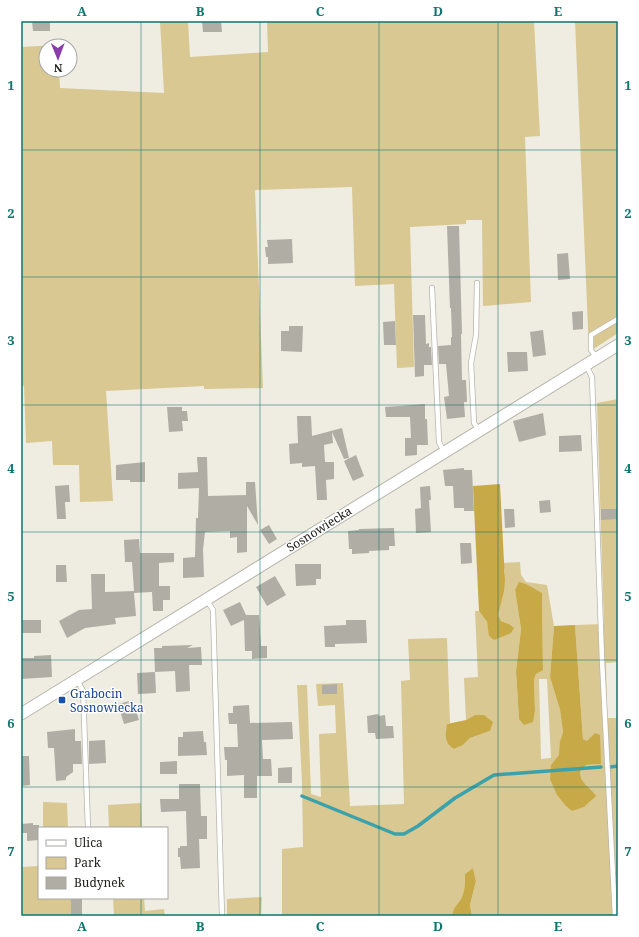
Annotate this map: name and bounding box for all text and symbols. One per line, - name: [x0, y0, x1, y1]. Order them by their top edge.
- text: A: [77, 2, 87, 20]
- text: B: [196, 2, 205, 20]
- text: C: [316, 2, 325, 20]
- text: D: [433, 2, 443, 20]
- text: E: [554, 2, 563, 20]
- north arrow: [38, 38, 78, 78]
- text: N: [53, 61, 63, 76]
- text: 1: [7, 76, 15, 94]
- text: 1: [624, 76, 632, 94]
- text: 2: [7, 204, 15, 222]
- text: 2: [624, 204, 632, 222]
- text: 3: [7, 331, 15, 349]
- text: 3: [624, 331, 632, 349]
- text: 4: [7, 459, 15, 477]
- text: 4: [624, 459, 632, 477]
- street label: Sosnowiecka: [283, 502, 355, 556]
- text: 5: [7, 587, 15, 605]
- text: 5: [624, 587, 632, 605]
- place label: Grabocin Sosnowiecka: [70, 685, 144, 716]
- marker: Grabocin Sosnowiecka: [57, 695, 67, 705]
- text: 6: [7, 714, 15, 732]
- text: 6: [624, 714, 632, 732]
- legend: [38, 827, 168, 899]
- text: Ulica: [74, 834, 103, 851]
- text: 7: [7, 842, 15, 860]
- text: 7: [624, 842, 632, 860]
- text: Park: [74, 854, 102, 871]
- text: Budynek: [74, 874, 126, 891]
- text: A: [77, 917, 87, 935]
- text: B: [196, 917, 205, 935]
- text: C: [316, 917, 325, 935]
- text: D: [433, 917, 443, 935]
- text: E: [554, 917, 563, 935]

